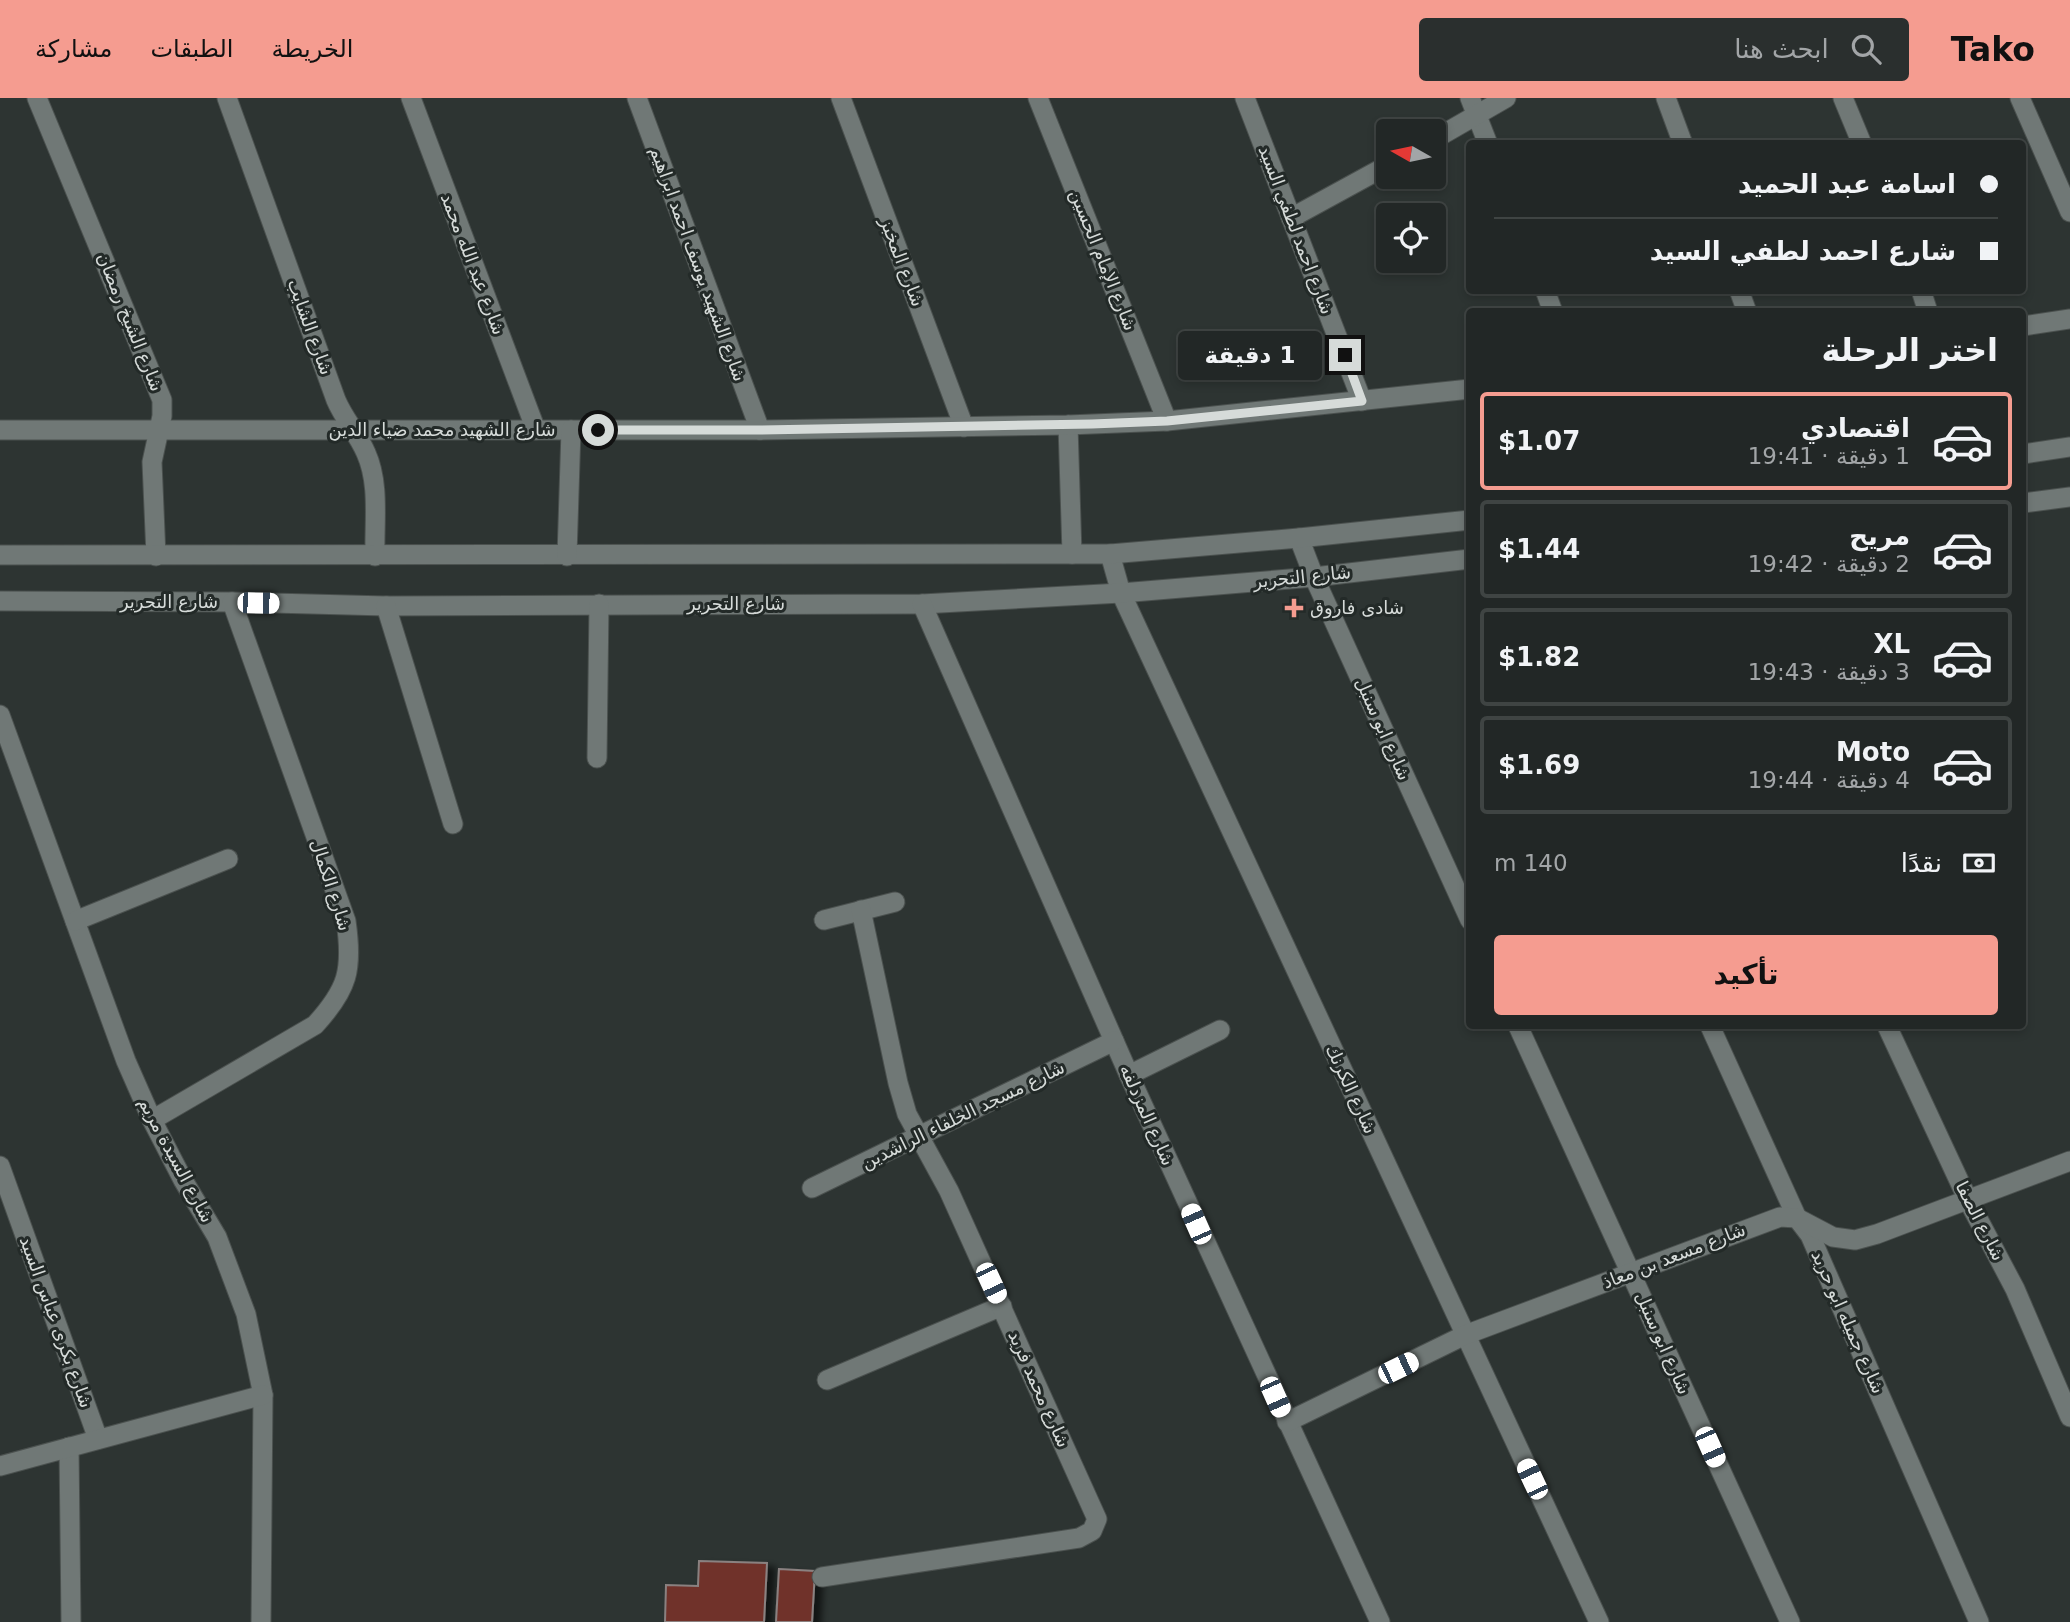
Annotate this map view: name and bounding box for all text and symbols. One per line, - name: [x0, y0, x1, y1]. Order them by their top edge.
- search box: [1419, 18, 1909, 81]
- icon: search: [1847, 30, 1885, 68]
- text: Tako: [1951, 30, 2035, 69]
- text: ابحث هنا: [1734, 34, 1829, 64]
- text: مشاركة: [35, 35, 112, 63]
- text: الطبقات: [150, 35, 233, 63]
- text: الخريطة: [271, 35, 353, 63]
- north arrow: [1376, 119, 1446, 189]
- map controls: [1376, 119, 1446, 273]
- street label: شارع الشهيد يوسف احمد ابراهيم: [645, 143, 751, 385]
- street label: شارع احمد لطفي السيد: [1254, 143, 1338, 317]
- text: اسامة عبد الحميد: [1738, 169, 1956, 199]
- street label: شارع الإمام الحسين: [1065, 186, 1141, 334]
- street label: شارع عبد الله محمد: [436, 190, 510, 338]
- button: locate: [1376, 203, 1446, 273]
- street label: شارع المخبز: [875, 213, 929, 310]
- text: شارع احمد لطفي السيد: [1650, 236, 1956, 266]
- street label: شارع الشيخ رمضان: [92, 249, 168, 395]
- street label: شارع الشايب: [282, 276, 338, 378]
- callout: 1 دقيقة: [1177, 330, 1320, 380]
- text: اختر الرحلة: [1821, 331, 1998, 369]
- route end: [1329, 339, 1361, 371]
- text: 1 دقيقة: [1205, 342, 1295, 368]
- icon: car: [1931, 410, 1994, 473]
- text: اقتصادي: [1801, 413, 1910, 443]
- route start: [582, 414, 614, 446]
- street label: شارع الشهيد محمد ضياء الدين: [328, 419, 556, 441]
- text: $1.07: [1498, 426, 1580, 456]
- text: 1 دقيقة · 19:41: [1748, 443, 1910, 469]
- icon: car: [1931, 518, 1994, 581]
- text: مريح: [1849, 521, 1910, 551]
- text: $1.44: [1498, 534, 1580, 564]
- text: 2 دقيقة · 19:42: [1748, 551, 1910, 577]
- street label: شارع التحرير: [1251, 561, 1352, 593]
- street label: شارع التحرير: [119, 591, 218, 613]
- car: [237, 592, 280, 614]
- street label: شارع التحرير: [686, 593, 785, 615]
- place label: شادى فاروق: [1310, 597, 1404, 619]
- marker: شادى فاروق: [1284, 598, 1304, 618]
- icon: car: [1931, 626, 1994, 689]
- text: XL: [1873, 629, 1910, 659]
- text: $1.82: [1498, 642, 1580, 672]
- text: 3 دقيقة · 19:43: [1748, 659, 1910, 685]
- street label: شارع ابو سنبل: [1351, 674, 1415, 784]
- icon: car: [1931, 734, 1994, 797]
- text: Moto: [1836, 737, 1910, 767]
- text: $1.69: [1498, 750, 1580, 780]
- text: 4 دقيقة · 19:44: [1748, 767, 1910, 793]
- street label: شارع الكمال: [306, 836, 356, 934]
- icon: cash: [1960, 844, 1998, 882]
- text: نقدًا: [1901, 848, 1942, 878]
- text: 140 m: [1494, 850, 1568, 876]
- button: تأكيد: [1494, 935, 1998, 1015]
- street label: شارع الكرنك: [1321, 1041, 1381, 1137]
- street label: شارع مسجد الخلفاء الراشدين: [858, 1056, 1068, 1174]
- street label: شارع المزدلفه: [1115, 1061, 1179, 1169]
- street label: شارع السيدة مريم: [134, 1094, 218, 1226]
- street label: شارع الصفا: [1951, 1178, 2009, 1264]
- car: [1178, 1201, 1215, 1247]
- street label: شارع مسعد بن معاذ: [1599, 1219, 1749, 1293]
- street label: شارع بكرى عباس السيد: [15, 1233, 97, 1411]
- street label: شارع جميله ابو حريد: [1807, 1247, 1889, 1397]
- car: [973, 1260, 1010, 1306]
- street label: شارع ابو سنبل: [1631, 1288, 1695, 1398]
- street label: شارع محمد فريد: [1003, 1327, 1075, 1451]
- car: [1375, 1349, 1422, 1387]
- car: [1257, 1374, 1294, 1420]
- car: [1692, 1424, 1729, 1470]
- car: [1514, 1456, 1551, 1502]

